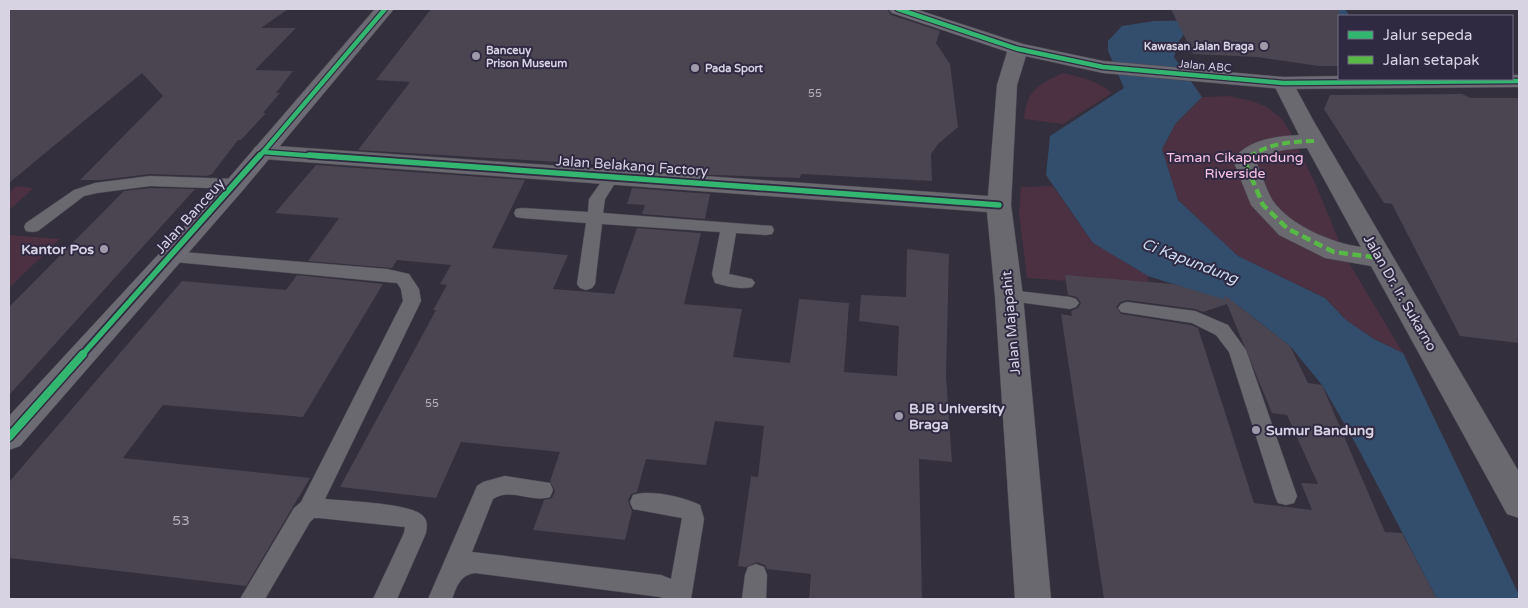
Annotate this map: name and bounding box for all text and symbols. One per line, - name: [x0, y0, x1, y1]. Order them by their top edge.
- legend: [1338, 15, 1513, 80]
- text: Jalur sepeda: [1383, 26, 1472, 44]
- place label: Kawasan Jalan Braga: [1144, 40, 1254, 54]
- marker: Kawasan Jalan Braga: [1258, 40, 1270, 52]
- place label: Banceuy Prison Museum: [486, 44, 567, 70]
- marker: Banceuy Prison Museum: [470, 50, 482, 62]
- text: Jalan setapak: [1383, 51, 1480, 69]
- street label: Jalan ABC: [1178, 57, 1232, 75]
- marker: Pada Sport: [689, 62, 701, 74]
- place label: Pada Sport: [705, 62, 764, 76]
- house number: 55: [808, 87, 822, 100]
- park label: Taman Cikapundung Riverside: [1166, 149, 1304, 182]
- street label: Jalan Belakang Factory: [555, 152, 709, 180]
- street label: Jalan Banceuy: [152, 175, 229, 257]
- street label: Jalan Dr. Ir. Sukarno: [1360, 232, 1440, 354]
- water label: Ci Kapundung: [1139, 234, 1242, 288]
- place label: Kantor Pos: [21, 241, 94, 258]
- marker: Kantor Pos: [98, 243, 110, 255]
- street label: Jalan Majapahit: [998, 269, 1024, 376]
- house number: 55: [425, 397, 439, 410]
- place label: BJB University Braga: [909, 400, 1005, 433]
- marker: BJB University Braga: [893, 410, 905, 422]
- place label: Sumur Bandung: [1266, 422, 1374, 439]
- marker: Sumur Bandung: [1250, 424, 1262, 436]
- house number: 53: [172, 512, 190, 529]

